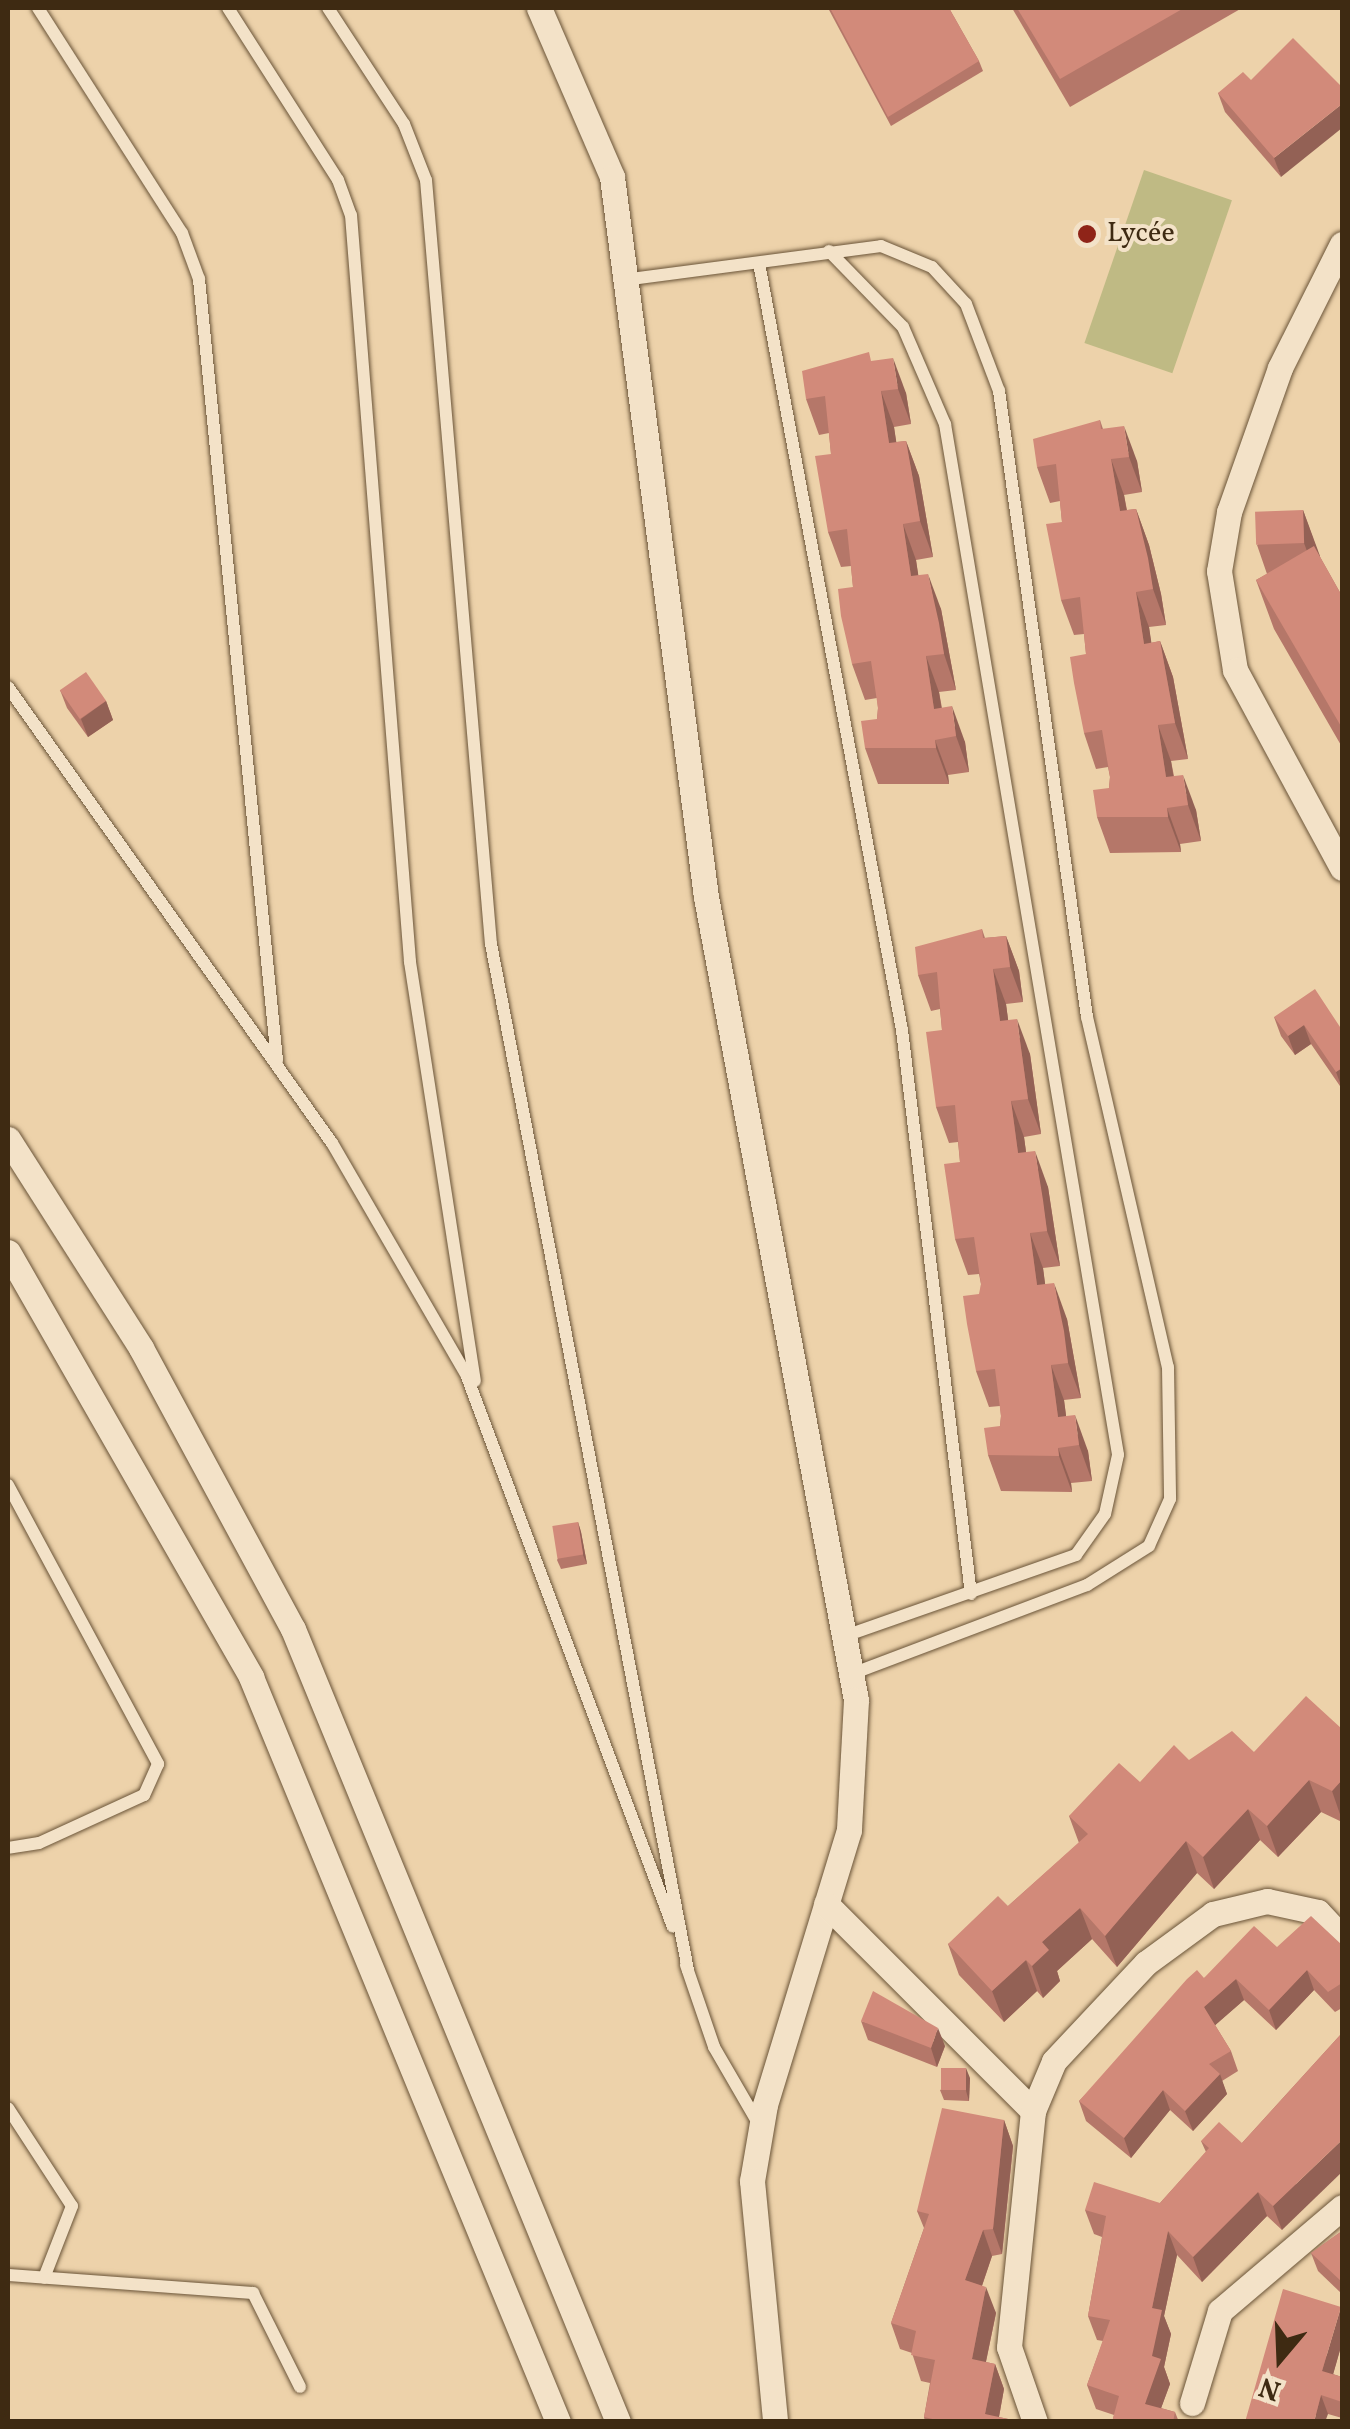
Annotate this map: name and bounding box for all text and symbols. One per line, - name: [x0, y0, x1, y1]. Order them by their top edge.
- place label: Lycée: [1107, 217, 1175, 251]
- marker: Lycée: [1076, 223, 1098, 245]
- north arrow: [1230, 2309, 1330, 2409]
- text: N: [1254, 2366, 1286, 2410]

